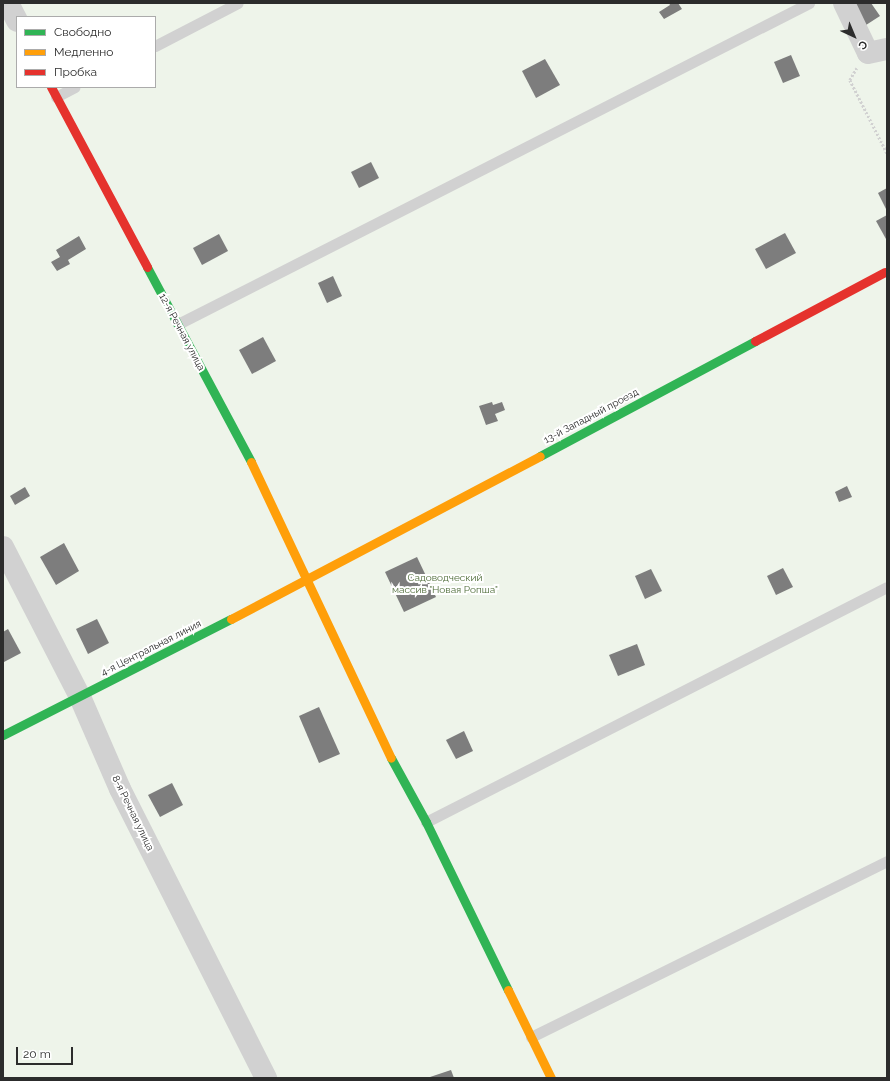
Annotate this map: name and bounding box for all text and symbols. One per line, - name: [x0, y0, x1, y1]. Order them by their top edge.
- legend: [16, 16, 156, 88]
- north arrow: [834, 16, 874, 56]
- text: Свободно: [54, 25, 111, 39]
- text: С: [855, 38, 870, 52]
- text: Медленно: [54, 45, 113, 59]
- text: Пробка: [54, 65, 97, 79]
- street label: 12-я Речная улица: [157, 291, 207, 373]
- street label: 13-й Западный проезд: [542, 386, 640, 446]
- park label: Садоводческий массив "Новая Ропша": [392, 571, 498, 594]
- street label: 4-я Центральная линия: [99, 617, 203, 679]
- street label: 8-я Речная улица: [110, 773, 156, 853]
- scale bar: [18, 1039, 75, 1065]
- text: 20 m: [23, 1047, 51, 1061]

